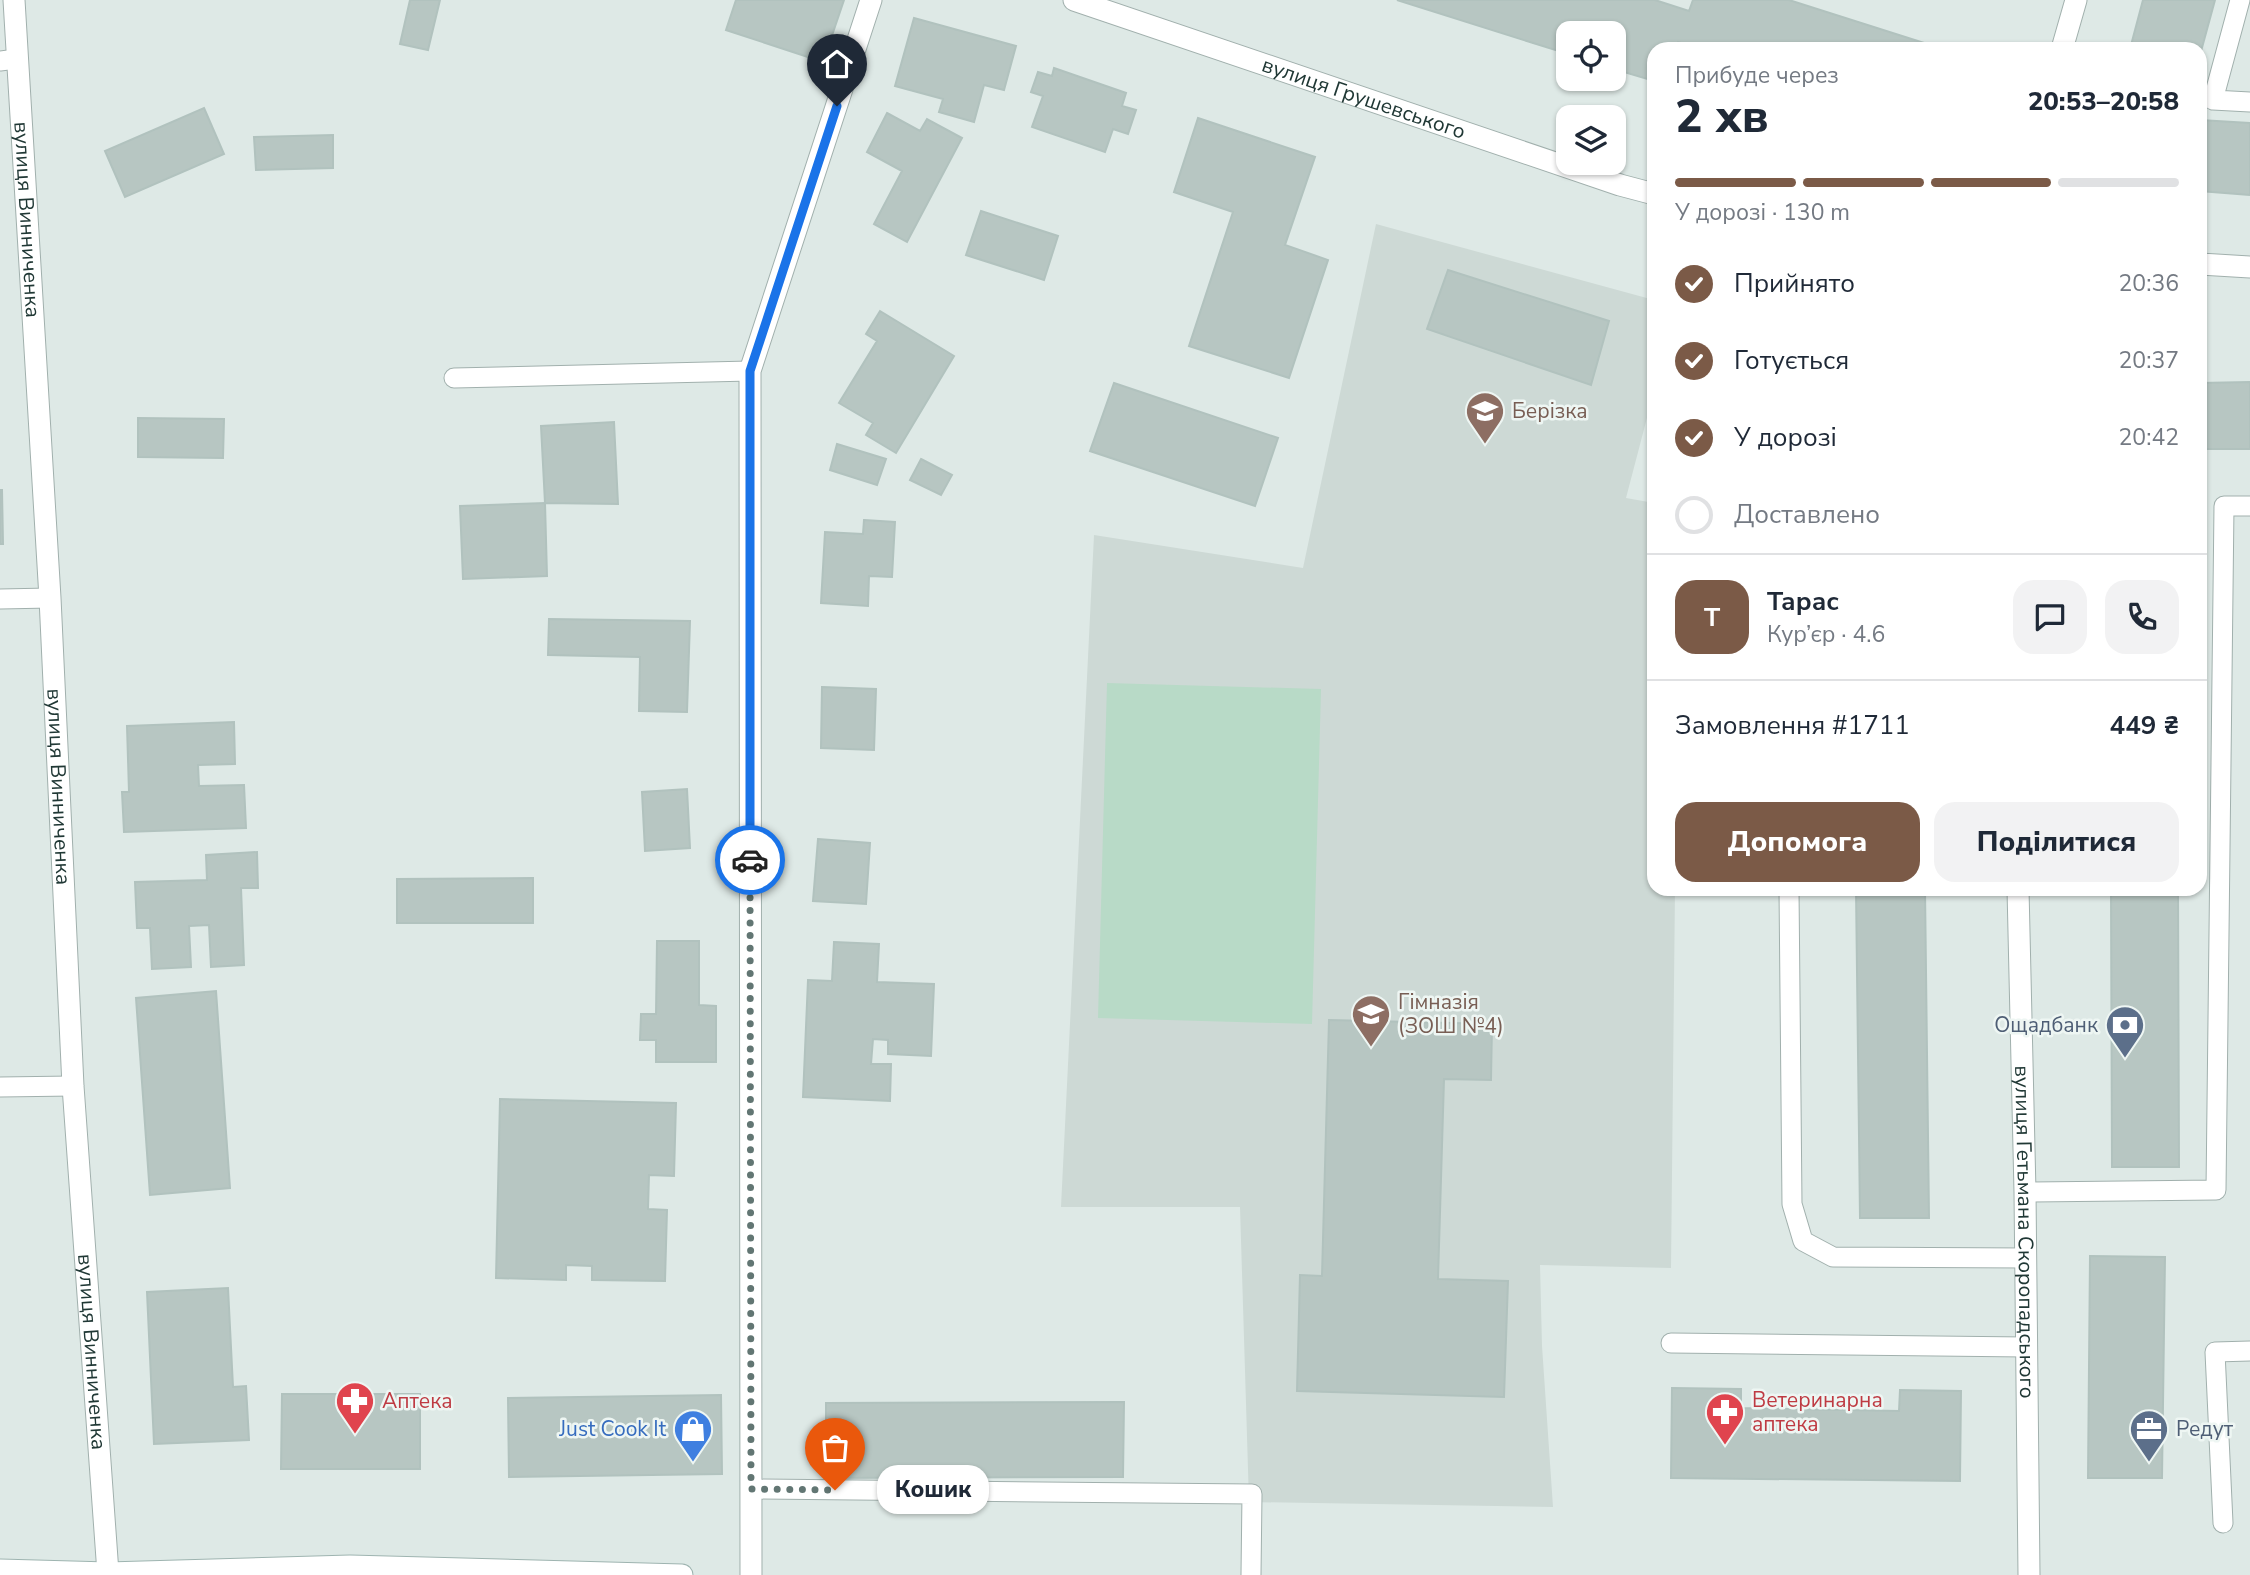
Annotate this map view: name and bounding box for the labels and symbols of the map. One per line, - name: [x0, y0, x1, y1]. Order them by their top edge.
- pin: [807, 34, 867, 106]
- street label: вулиця Грушевського: [1258, 51, 1469, 146]
- street label: вулиця Винниченка: [7, 121, 47, 319]
- school or university icon: Берізка: [1464, 390, 1506, 445]
- place label: Берізка: [1512, 397, 1588, 425]
- street label: вулиця Винниченка: [40, 688, 78, 886]
- courier: [715, 825, 785, 895]
- place label: Гімназія (ЗОШ №4): [1398, 988, 1504, 1040]
- school or university icon: Гімназія (ЗОШ №4): [1350, 993, 1392, 1048]
- bank icon: Ощадбанк: [2104, 1004, 2146, 1059]
- place label: Ощадбанк: [1994, 1011, 2099, 1039]
- street label: вулиця Гетьмана Скоропадського: [2008, 1065, 2041, 1399]
- street label: вулиця Винниченка: [71, 1253, 113, 1451]
- pharmacy icon: Аптека: [334, 1380, 376, 1435]
- place label: Ветеринарна аптека: [1752, 1386, 1883, 1438]
- place label: Аптека: [382, 1387, 453, 1415]
- pharmacy icon: Ветеринарна аптека: [1704, 1391, 1746, 1446]
- shop icon: Just Cook It: [672, 1408, 714, 1463]
- office icon: Редут: [2128, 1408, 2170, 1463]
- place label: Just Cook It: [558, 1415, 667, 1443]
- place label: Редут: [2176, 1415, 2234, 1443]
- pin: [805, 1418, 865, 1490]
- callout: Кошик: [877, 1466, 989, 1514]

